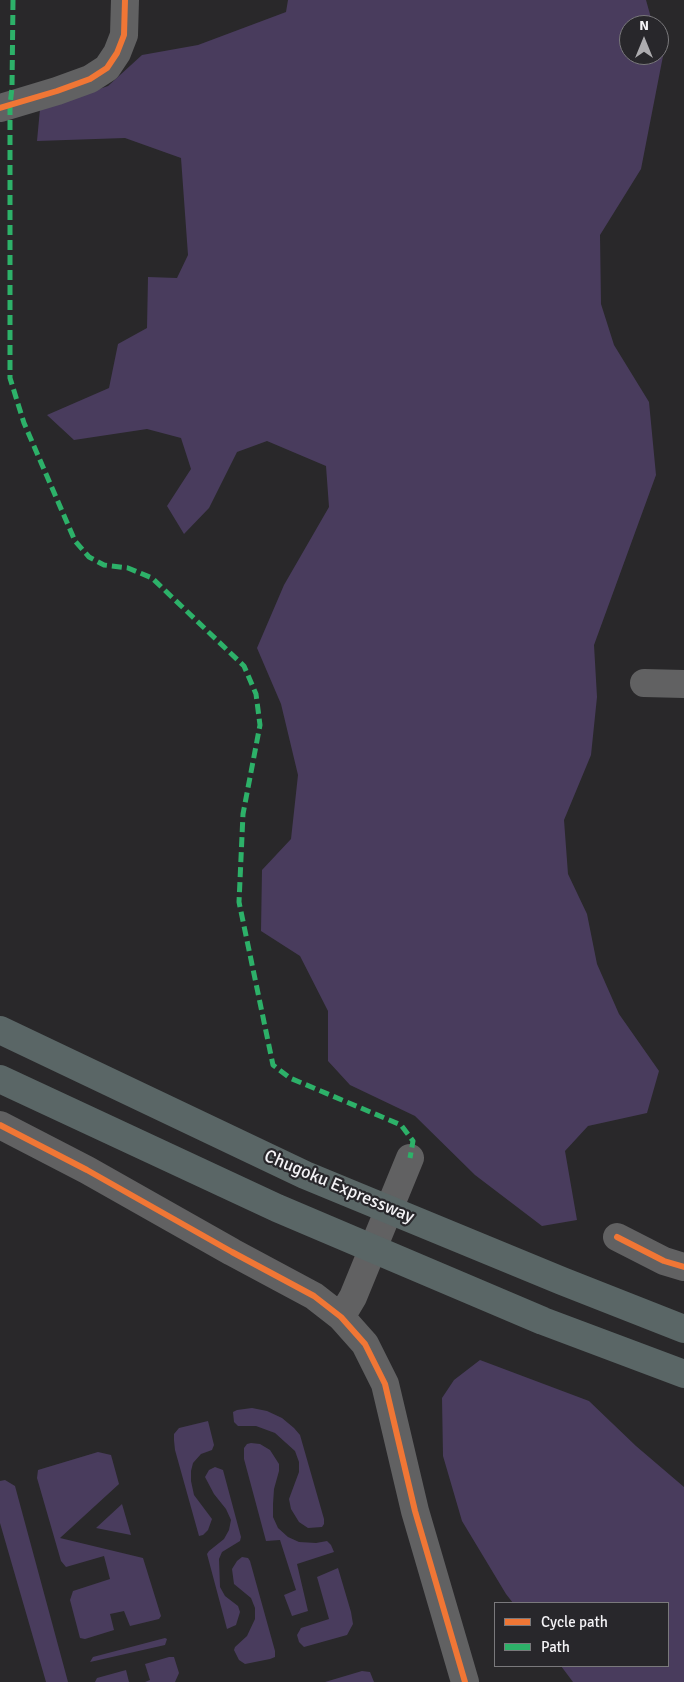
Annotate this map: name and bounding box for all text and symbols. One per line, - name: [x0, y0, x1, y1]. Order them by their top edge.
- north arrow: [619, 15, 669, 65]
- text: N: [639, 17, 649, 34]
- street label: Chugoku Expressway: [261, 1146, 417, 1228]
- legend: [494, 1602, 669, 1667]
- text: Cycle path: [541, 1613, 608, 1631]
- text: Path: [541, 1638, 570, 1656]

